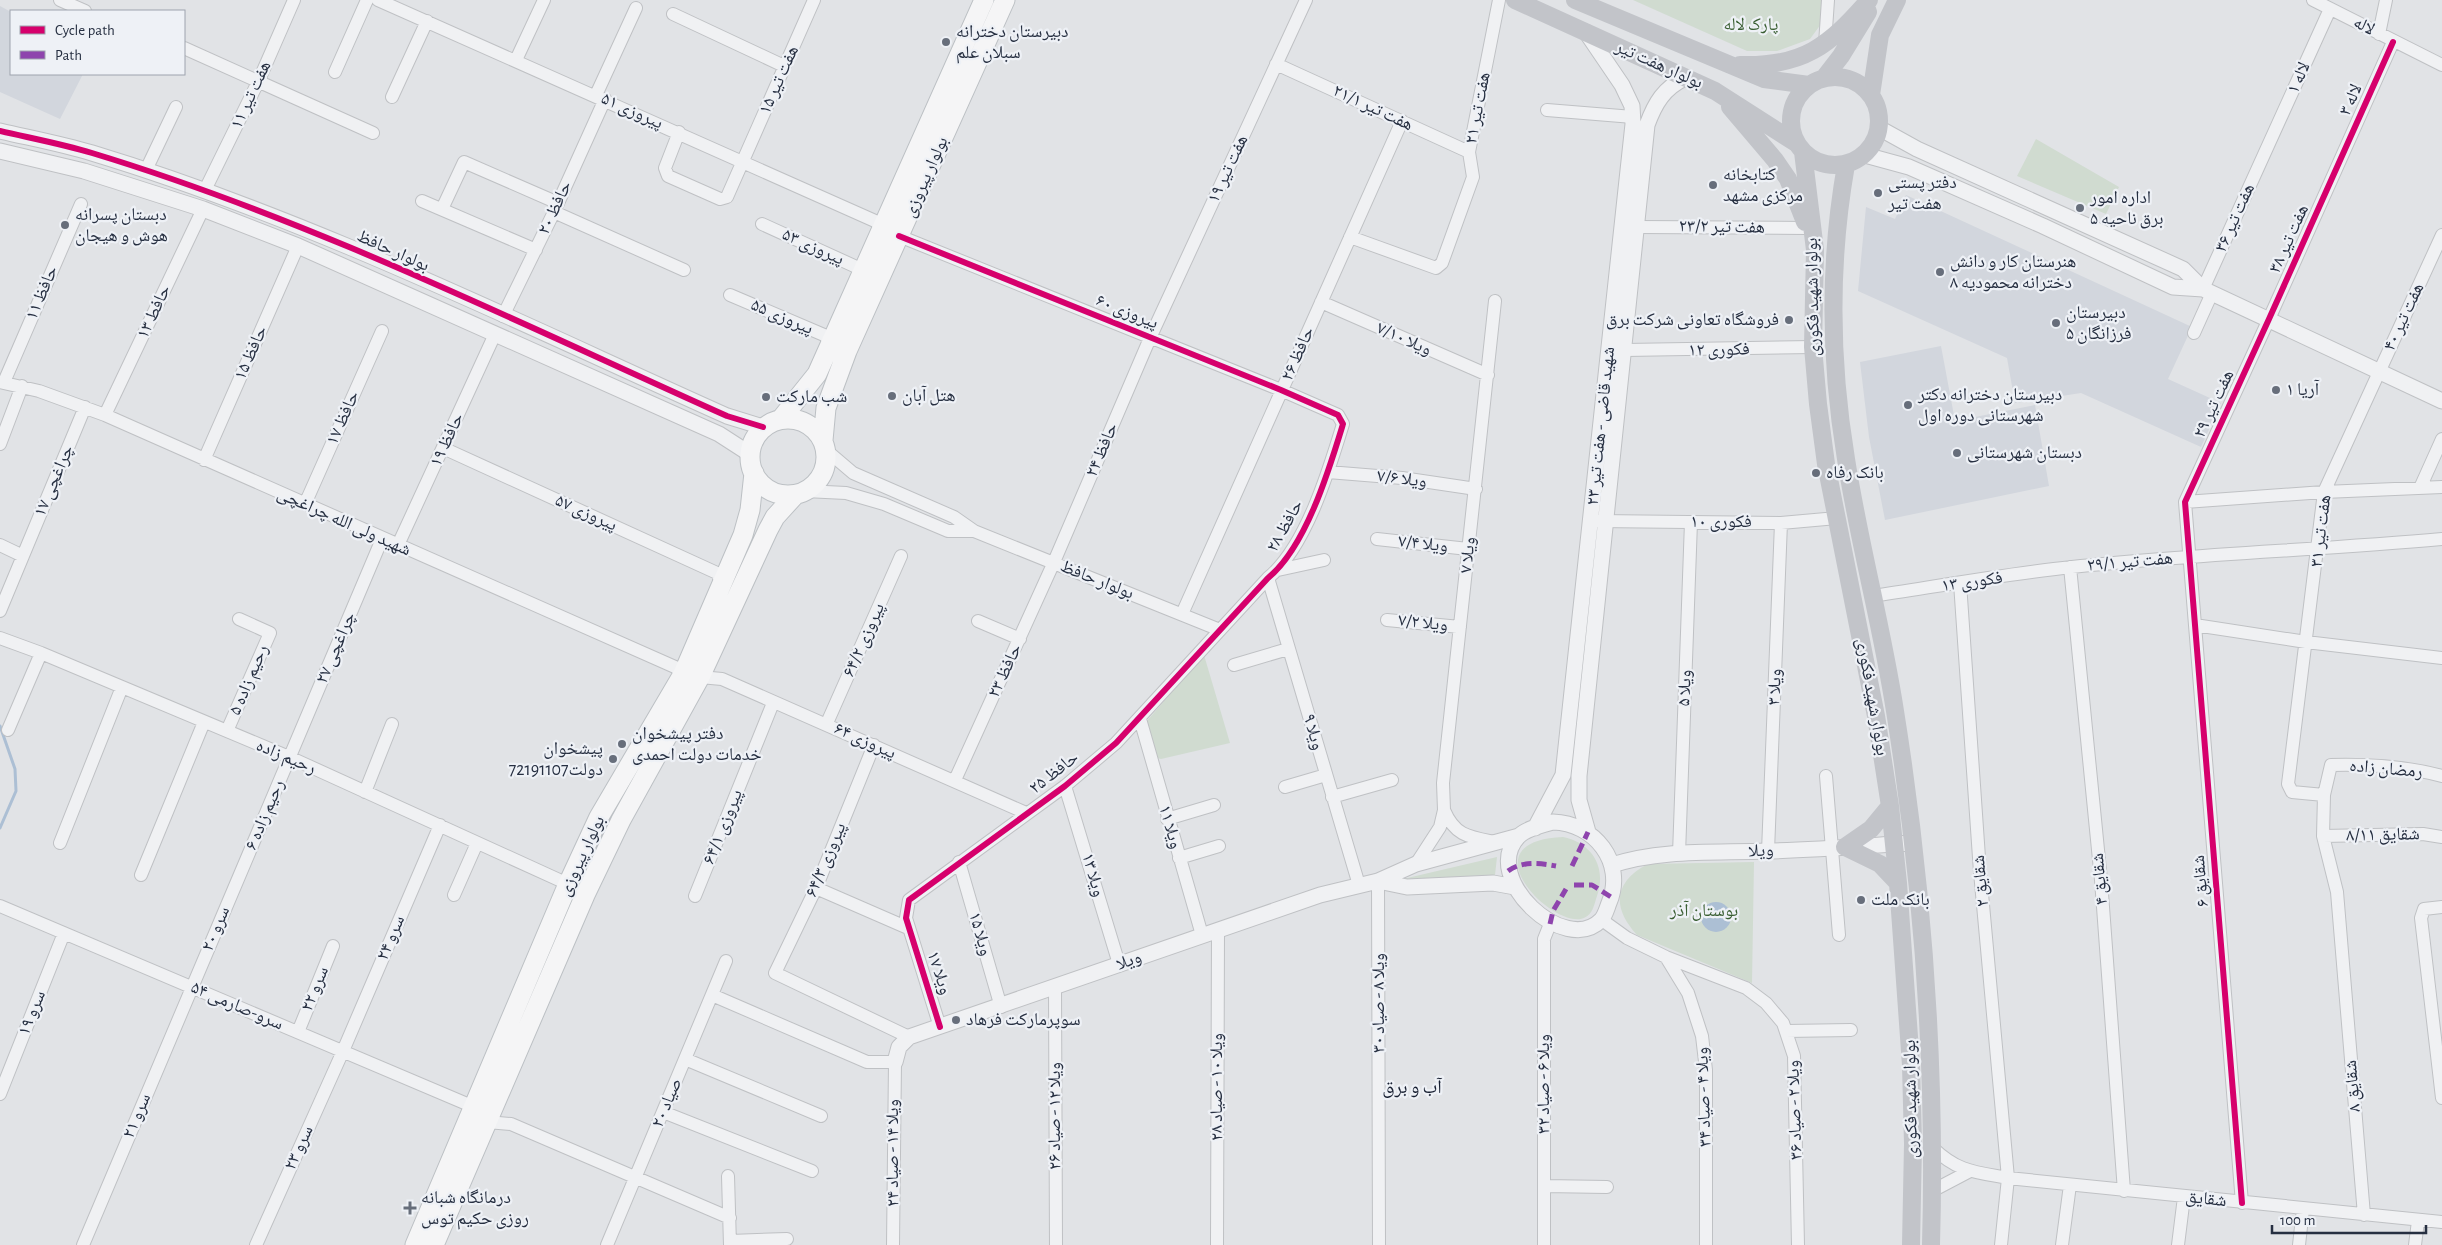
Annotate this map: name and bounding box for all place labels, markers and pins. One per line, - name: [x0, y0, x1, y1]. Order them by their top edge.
- place label: دبیرستان دخترانه سبلان علم: [956, 23, 1069, 64]
- marker: دبیرستان دخترانه سبلان علم: [940, 36, 952, 48]
- place label: کتابخانه مرکزی مشهد: [1723, 166, 1803, 206]
- place label: دفتر پستی هفت تیر: [1887, 174, 1957, 213]
- marker: کتابخانه مرکزی مشهد: [1707, 179, 1719, 191]
- marker: دفتر پستی هفت تیر: [1872, 187, 1884, 199]
- place label: اداره امور برق ناحیه ۵: [2089, 189, 2164, 229]
- marker: اداره امور برق ناحیه ۵: [2074, 202, 2086, 214]
- place label: دبستان پسرانه هوش و هیجان: [75, 206, 168, 246]
- marker: دبستان پسرانه هوش و هیجان: [59, 219, 71, 231]
- place label: هنرستان کار و دانش دخترانه محمودیه ۸: [1950, 253, 2076, 292]
- marker: هنرستان کار و دانش دخترانه محمودیه ۸: [1934, 266, 1946, 278]
- place label: دبیرستان فرزانگان ۵: [2066, 304, 2131, 344]
- place label: فروشگاه تعاونی شرکت برق: [1606, 311, 1779, 330]
- marker: فروشگاه تعاونی شرکت برق: [1783, 314, 1795, 326]
- marker: دبیرستان فرزانگان ۵: [2050, 317, 2062, 329]
- place label: آریا ۱: [2286, 379, 2319, 399]
- marker: آریا ۱: [2270, 384, 2282, 396]
- place label: هتل آبان: [902, 385, 956, 406]
- place label: دبیرستان دخترانه دکتر شهرستانی دوره اول: [1917, 386, 2062, 426]
- place label: شب مارکت: [776, 388, 847, 407]
- marker: هتل آبان: [886, 390, 898, 402]
- marker: شب مارکت: [760, 391, 772, 403]
- marker: دبیرستان دخترانه دکتر شهرستانی دوره اول: [1902, 399, 1914, 411]
- place label: دبستان شهرستانی: [1967, 444, 2082, 463]
- marker: دبستان شهرستانی: [1951, 447, 1963, 459]
- place label: بانک رفاه: [1826, 464, 1884, 483]
- marker: بانک رفاه: [1810, 467, 1822, 479]
- place label: دفتر پیشخوان خدمات دولت احمدی: [632, 725, 762, 765]
- marker: دفتر پیشخوان خدمات دولت احمدی: [616, 738, 628, 750]
- place label: پیشخوان دولت72191107: [509, 740, 603, 779]
- marker: پیشخوان دولت72191107: [607, 753, 619, 765]
- place label: بانک ملت: [1871, 891, 1930, 910]
- marker: بانک ملت: [1855, 894, 1867, 906]
- place label: سوپرمارکت فرهاد: [966, 1011, 1081, 1030]
- marker: سوپرمارکت فرهاد: [950, 1014, 962, 1026]
- place label: درمانگاه شبانه روزی حکیم توس: [421, 1189, 529, 1230]
- marker: درمانگاه شبانه روزی حکیم توس: [403, 1201, 417, 1215]

